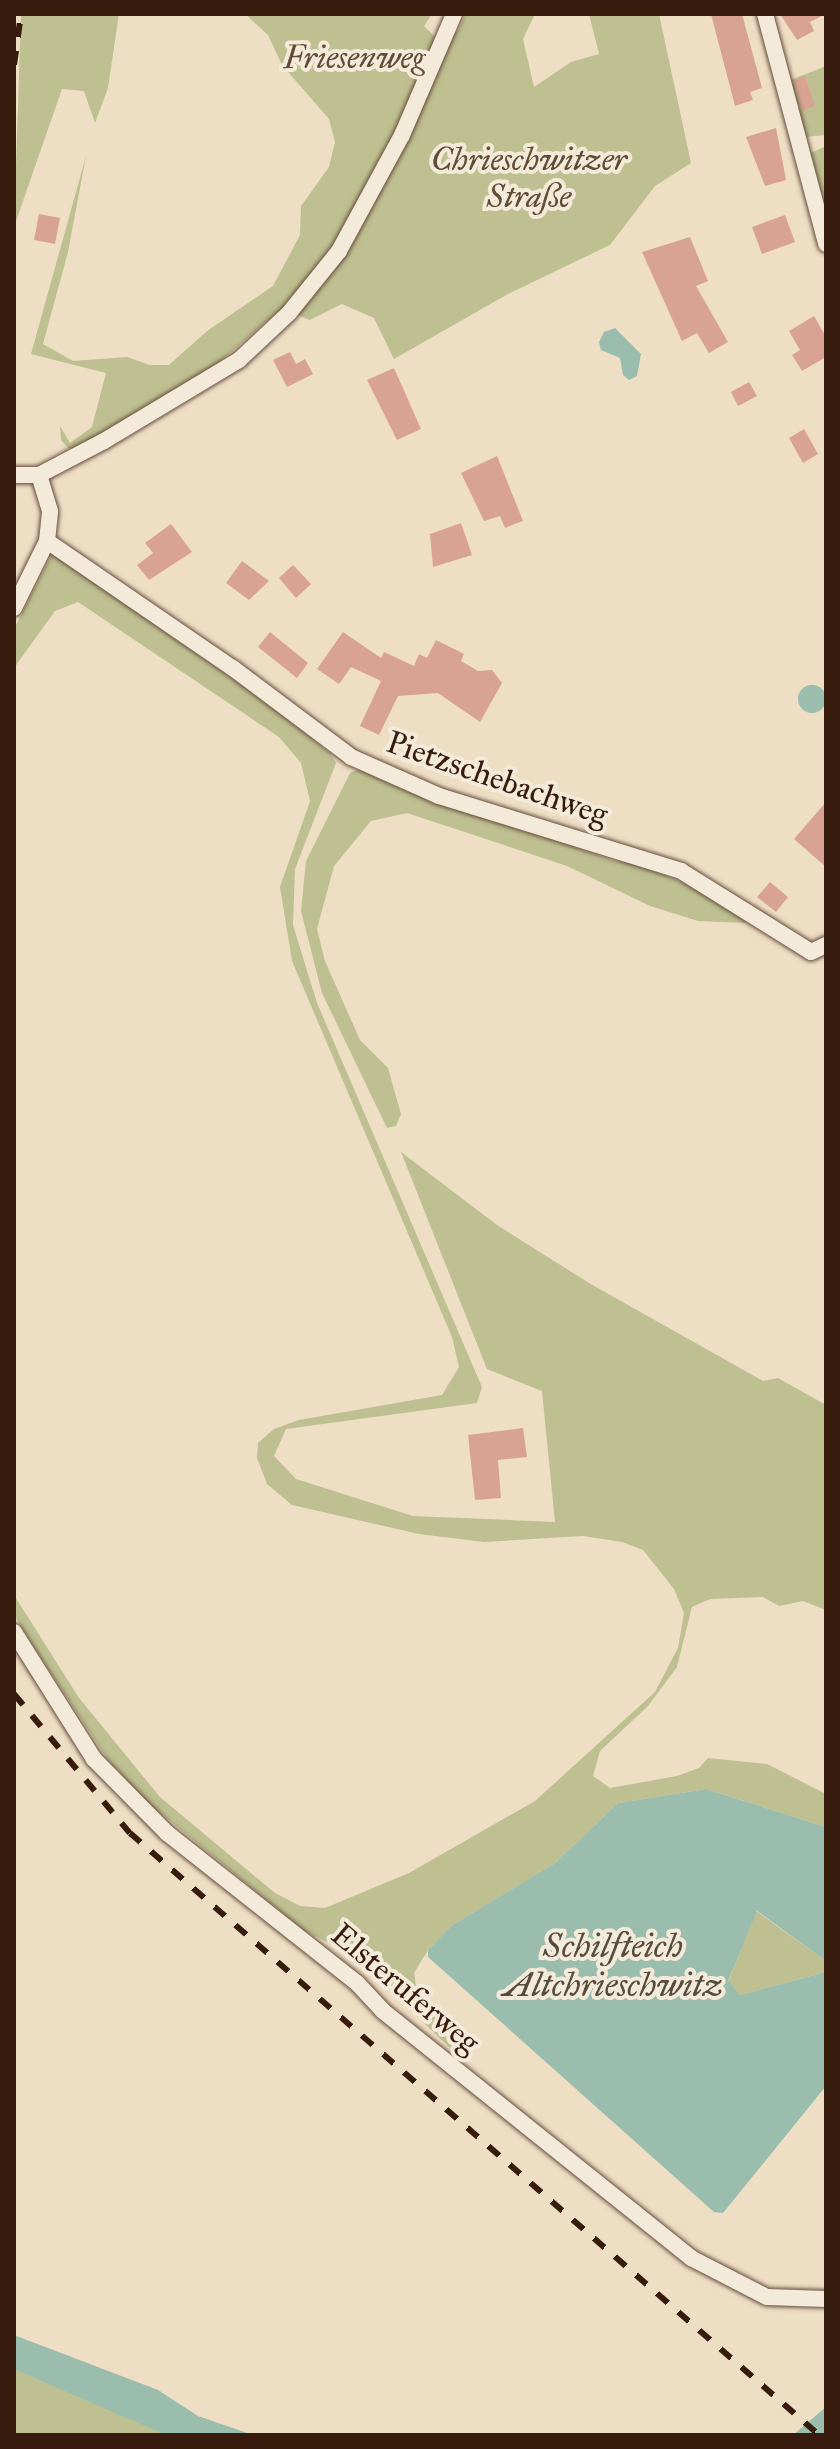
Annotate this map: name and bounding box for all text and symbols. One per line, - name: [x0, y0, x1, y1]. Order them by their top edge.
- park label: Friesenweg: [284, 39, 424, 77]
- park label: Chrieschwitzer Straße: [431, 142, 627, 217]
- street label: Pietzschebachweg: [381, 723, 613, 835]
- street label: Elsteruferweg: [323, 1916, 487, 2062]
- water label: Schilfteich Altchrieschwitz: [503, 1925, 723, 2004]

